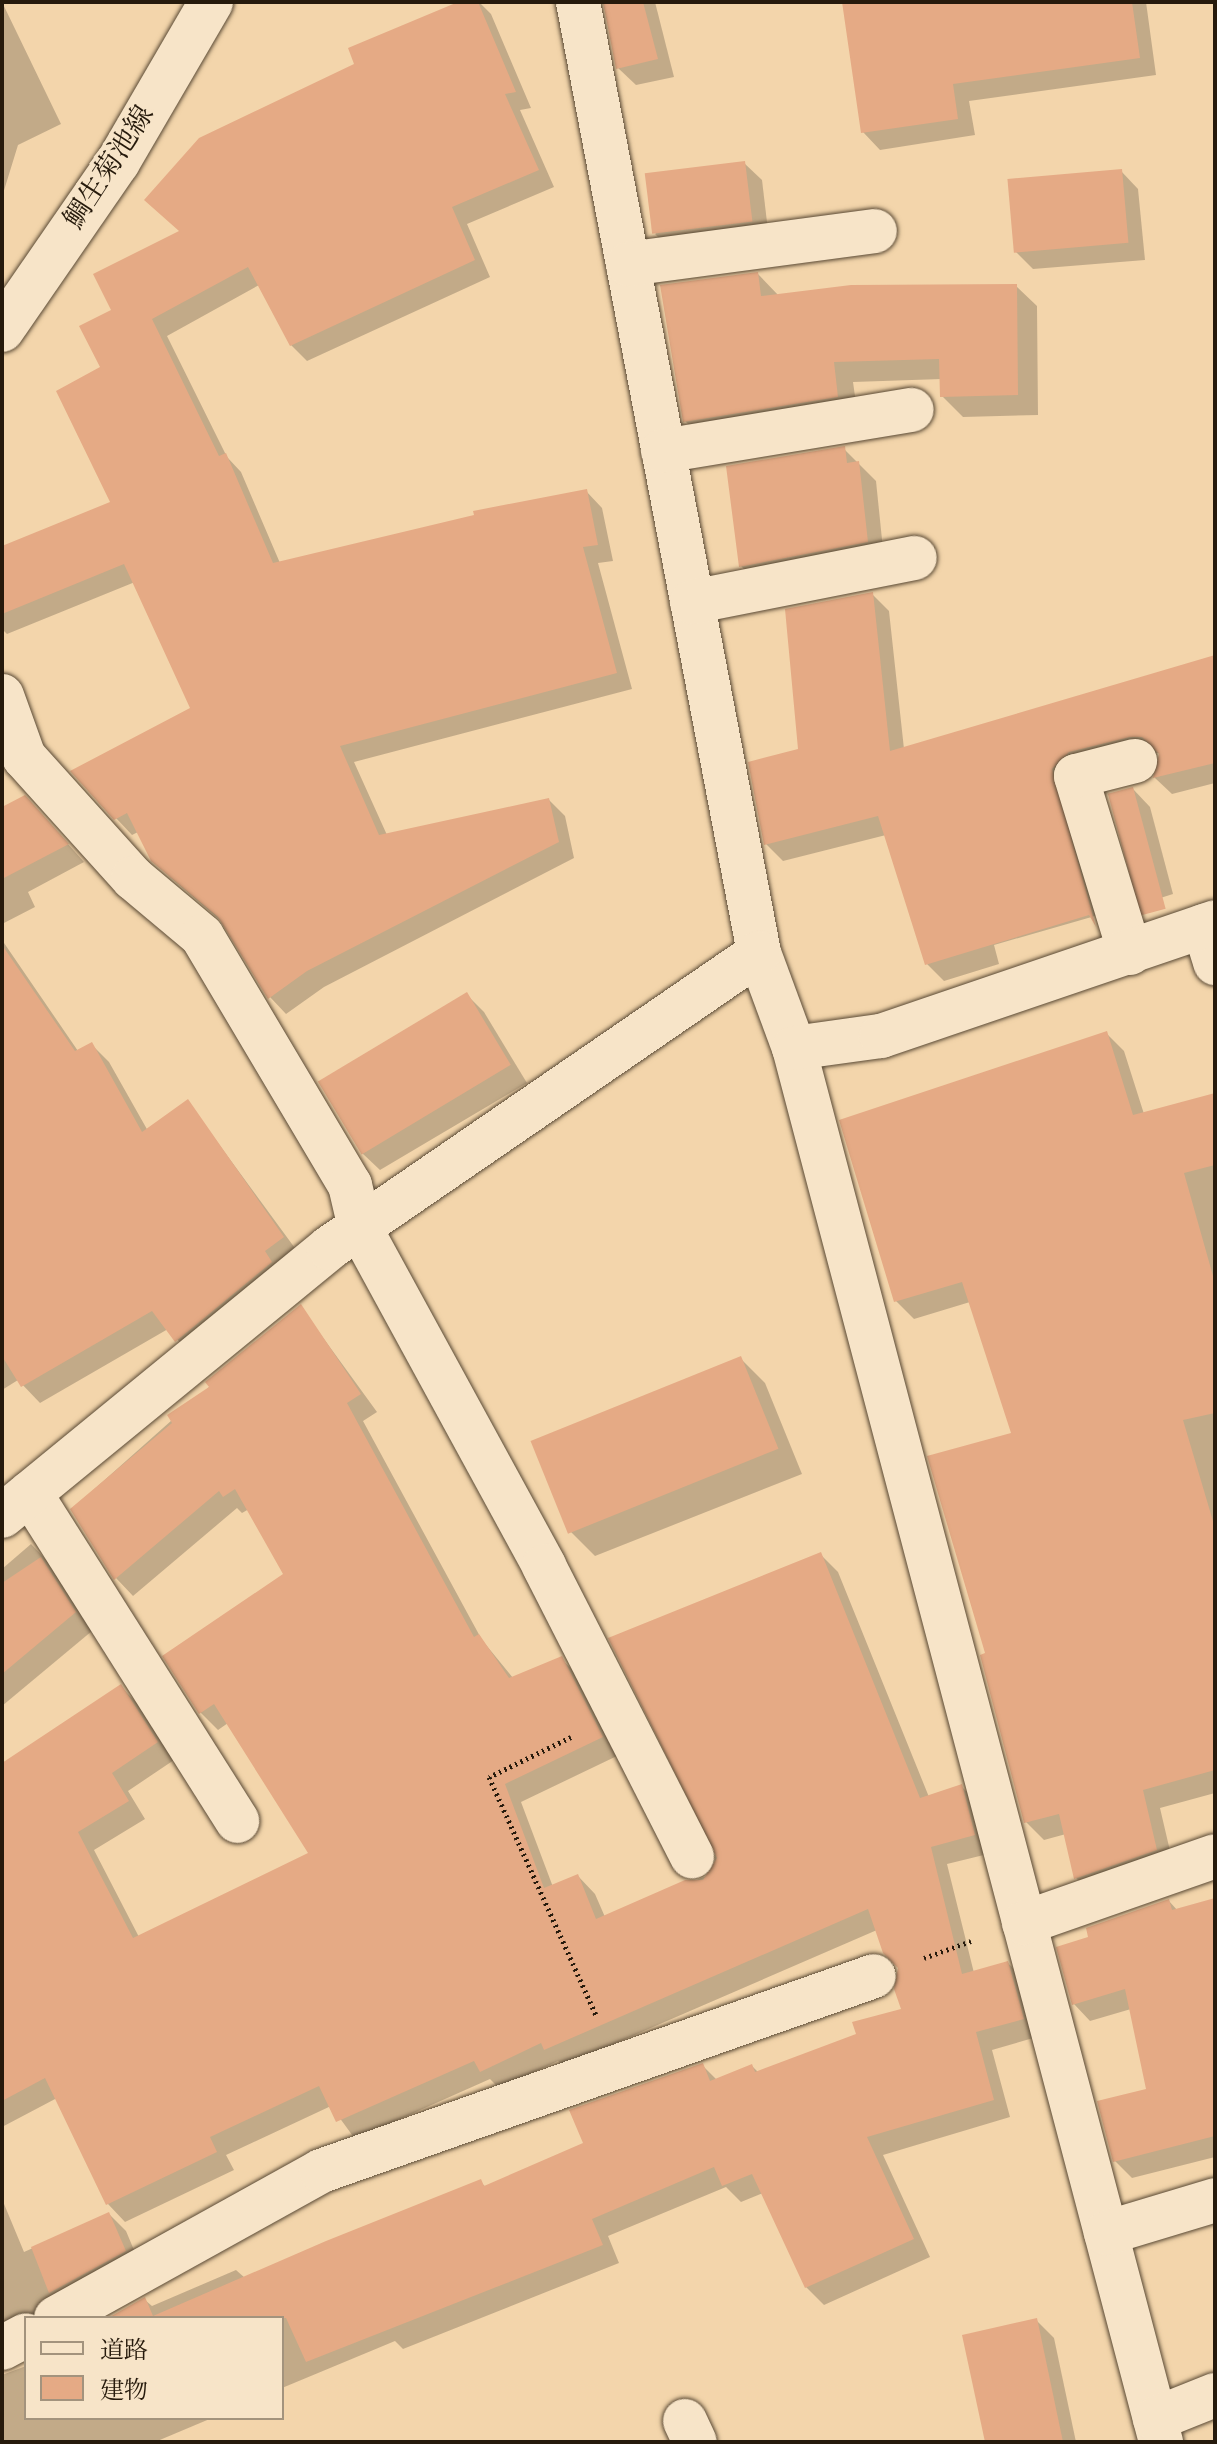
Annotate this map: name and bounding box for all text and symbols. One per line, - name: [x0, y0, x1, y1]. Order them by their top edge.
- street label: 鯛生菊池線: [58, 100, 162, 236]
- legend: [24, 2316, 284, 2420]
- text: 道路: [100, 2340, 148, 2364]
- text: 建物: [100, 2380, 148, 2404]

